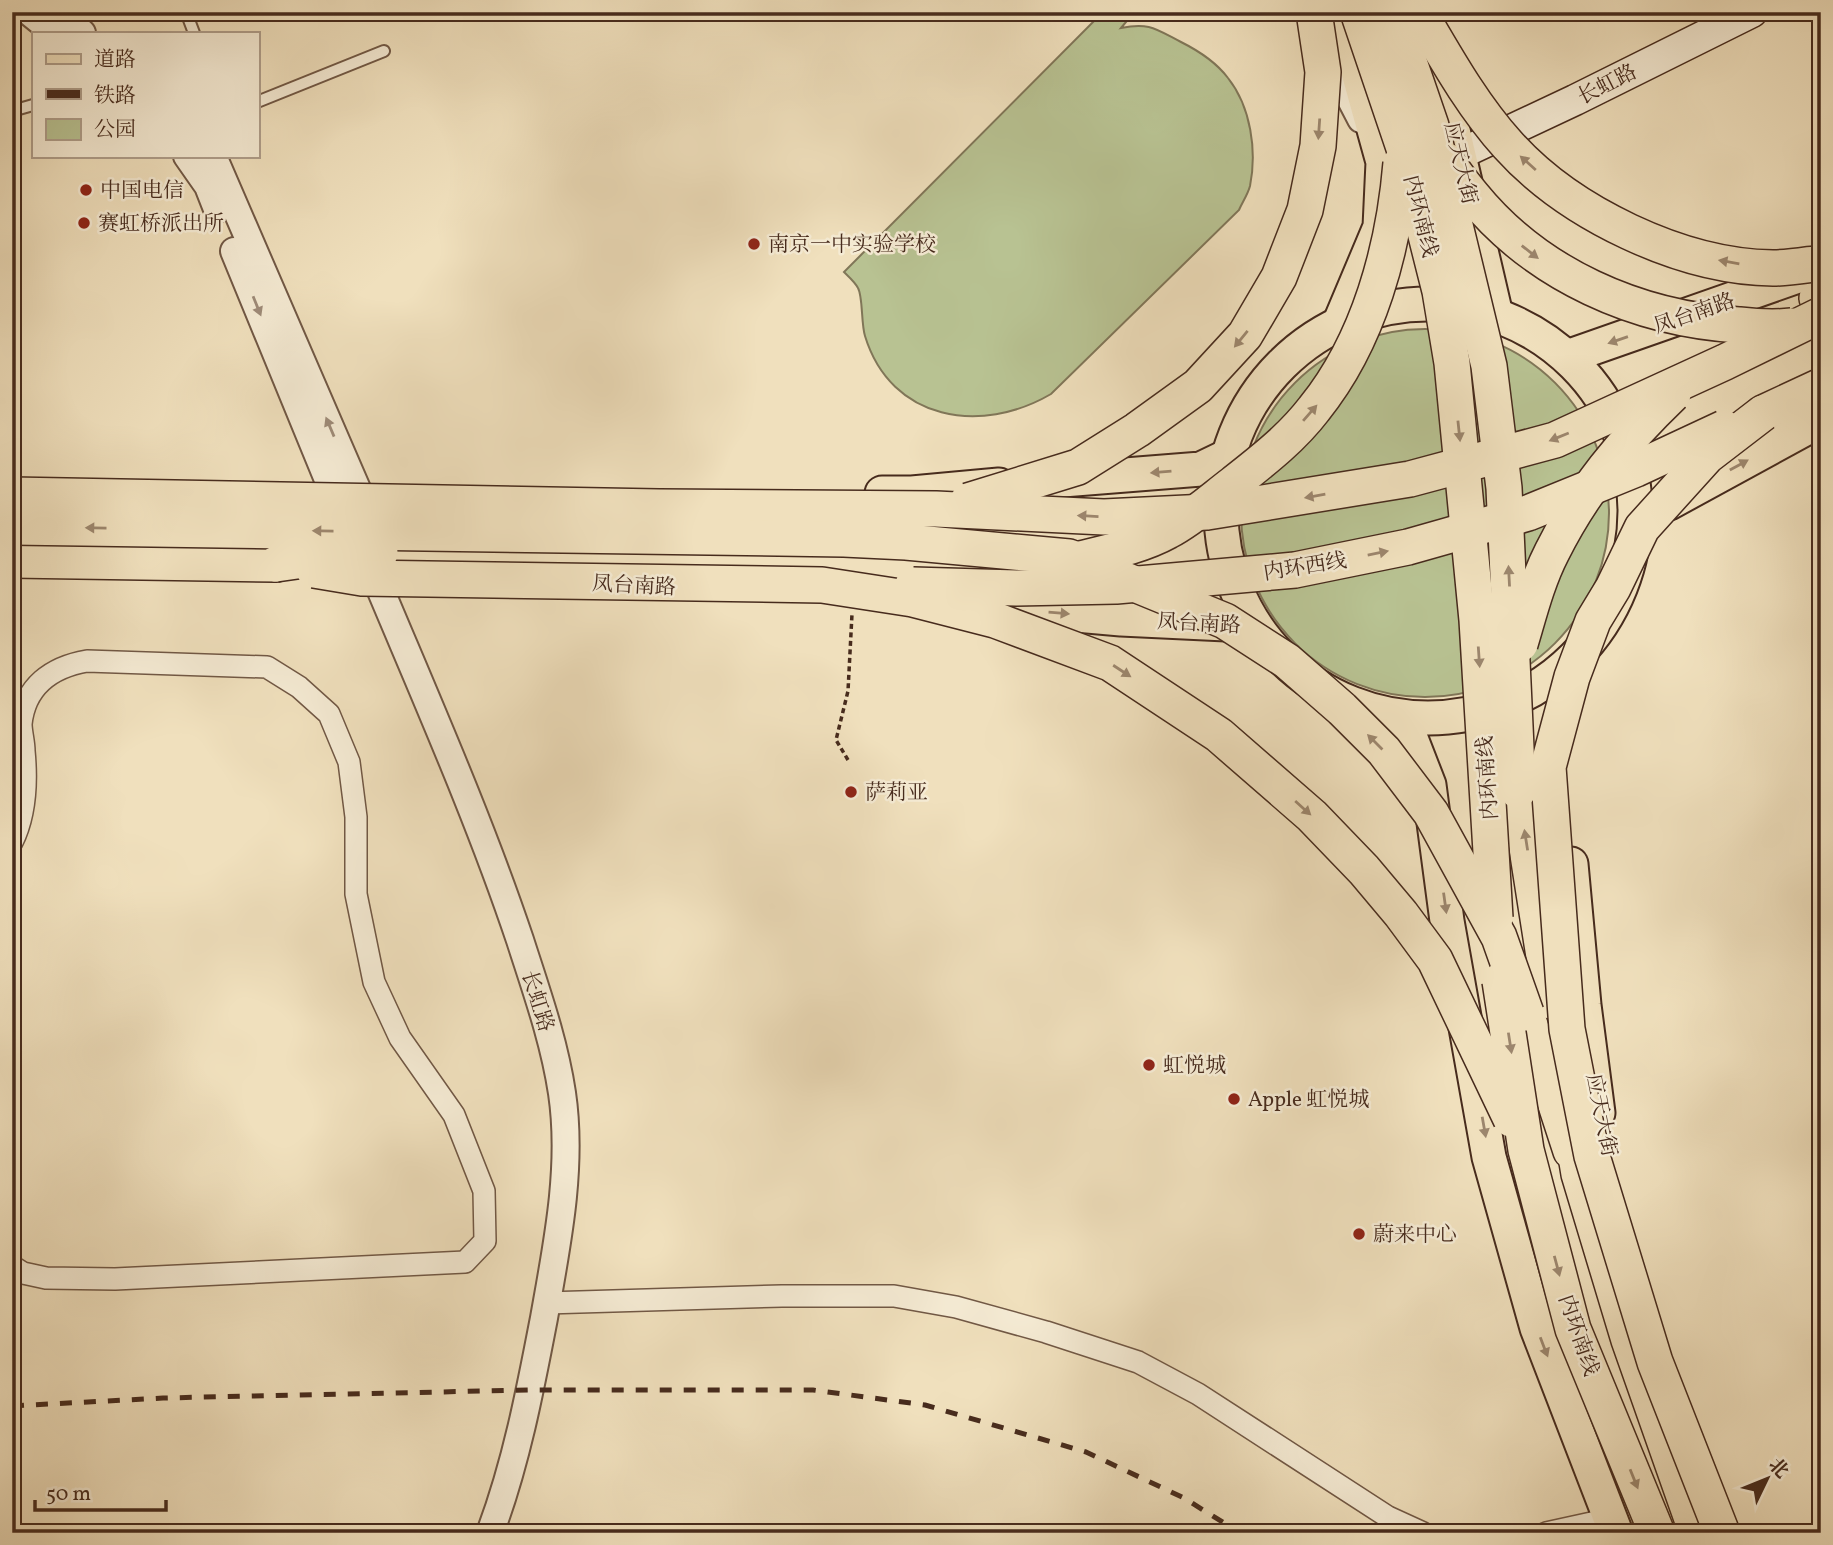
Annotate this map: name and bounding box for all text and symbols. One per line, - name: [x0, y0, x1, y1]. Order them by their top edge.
- legend: [32, 32, 259, 158]
- text: 道路: [94, 46, 136, 75]
- street label: 长虹路: [1573, 58, 1642, 113]
- text: 铁路: [94, 82, 136, 111]
- text: 公园: [94, 116, 136, 145]
- one-way arrow: [1313, 118, 1324, 140]
- street label: 应天大街: [1436, 119, 1483, 208]
- one-way arrow: [1519, 155, 1537, 171]
- street label: 内环南线: [1395, 172, 1444, 261]
- place label: 中国电信: [100, 177, 184, 206]
- marker: 中国电信: [78, 182, 94, 198]
- place label: 赛虹桥派出所: [98, 210, 224, 239]
- marker: 赛虹桥派出所: [76, 215, 92, 231]
- place label: 南京一中实验学校: [768, 231, 936, 260]
- marker: 南京一中实验学校: [746, 236, 762, 252]
- one-way arrow: [1521, 244, 1539, 259]
- one-way arrow: [1718, 256, 1740, 267]
- street label: 凤台南路: [1650, 287, 1739, 342]
- one-way arrow: [252, 295, 263, 316]
- one-way arrow: [1233, 329, 1248, 347]
- one-way arrow: [1607, 335, 1628, 346]
- one-way arrow: [1302, 405, 1317, 422]
- one-way arrow: [324, 416, 335, 437]
- one-way arrow: [1454, 420, 1465, 442]
- one-way arrow: [1549, 431, 1569, 443]
- one-way arrow: [1729, 459, 1749, 470]
- one-way arrow: [1149, 467, 1171, 478]
- one-way arrow: [1304, 491, 1326, 502]
- one-way arrow: [1077, 510, 1099, 521]
- one-way arrow: [84, 522, 106, 534]
- one-way arrow: [312, 526, 334, 537]
- street label: 内环西线: [1261, 547, 1349, 588]
- one-way arrow: [1367, 547, 1389, 558]
- one-way arrow: [1503, 564, 1514, 586]
- street label: 凤台南路: [591, 570, 677, 603]
- one-way arrow: [1048, 608, 1070, 619]
- street label: 凤台南路: [1156, 608, 1242, 641]
- one-way arrow: [1474, 646, 1485, 668]
- one-way arrow: [1112, 664, 1132, 677]
- one-way arrow: [1366, 733, 1383, 750]
- street label: 内环南线: [1471, 735, 1506, 821]
- place label: 萨莉亚: [865, 779, 928, 808]
- marker: 萨莉亚: [843, 784, 859, 800]
- one-way arrow: [1294, 800, 1312, 816]
- one-way arrow: [1520, 829, 1531, 851]
- one-way arrow: [1439, 892, 1450, 914]
- street label: 长虹路: [513, 967, 560, 1036]
- one-way arrow: [1504, 1033, 1515, 1055]
- place label: 虹悦城: [1163, 1052, 1226, 1081]
- marker: 虹悦城: [1141, 1057, 1157, 1073]
- street label: 应天大街: [1578, 1071, 1623, 1159]
- place label: Apple 虹悦城: [1248, 1086, 1369, 1115]
- marker: Apple 虹悦城: [1226, 1091, 1242, 1107]
- one-way arrow: [1479, 1116, 1490, 1138]
- place label: 蔚来中心: [1373, 1221, 1457, 1250]
- marker: 蔚来中心: [1351, 1226, 1367, 1242]
- one-way arrow: [1552, 1256, 1562, 1277]
- street label: 内环南线: [1550, 1291, 1605, 1380]
- one-way arrow: [1538, 1336, 1549, 1357]
- north arrow: [1731, 1444, 1801, 1514]
- text: 北: [1762, 1453, 1794, 1485]
- scale bar: [35, 1468, 166, 1512]
- one-way arrow: [1628, 1469, 1639, 1490]
- text: 50 m: [46, 1480, 91, 1509]

